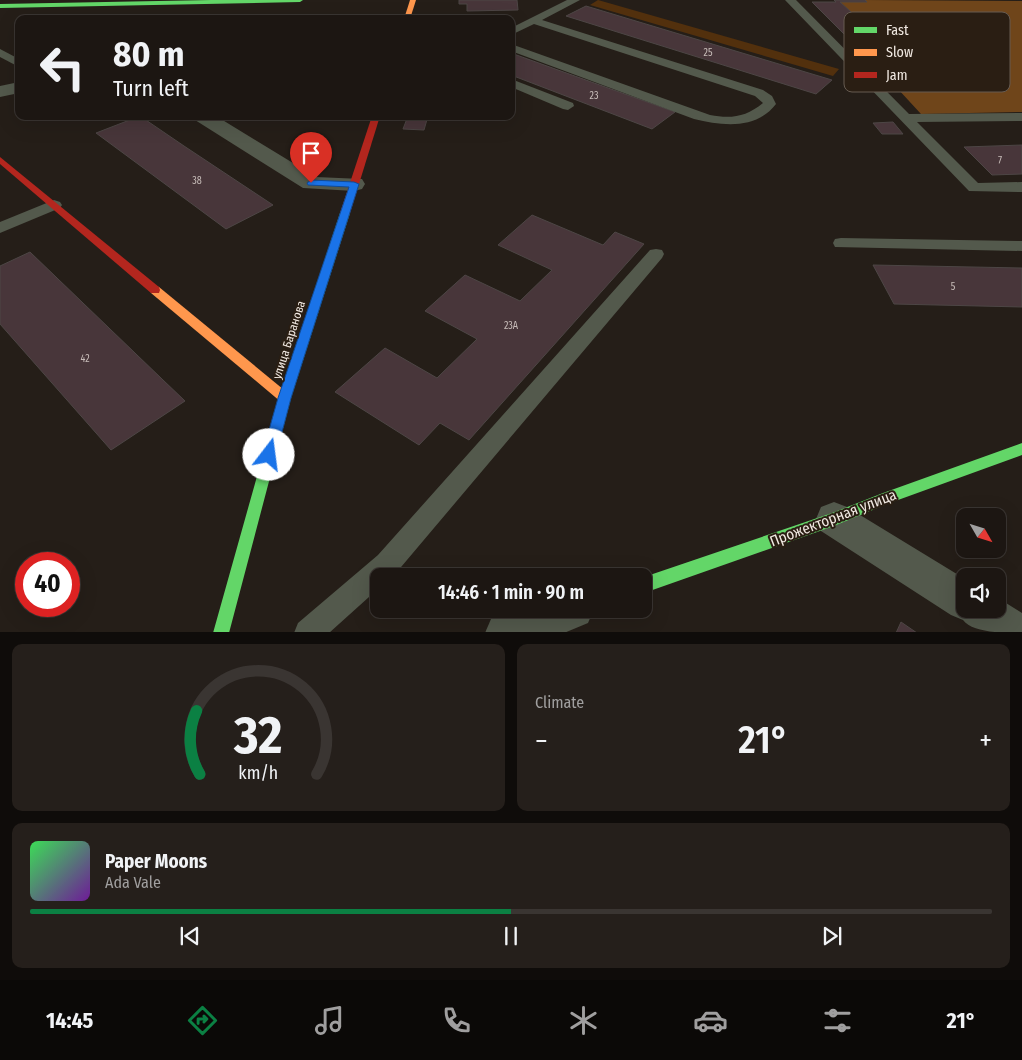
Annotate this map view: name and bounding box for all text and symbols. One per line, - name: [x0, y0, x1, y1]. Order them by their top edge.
- legend: [844, 12, 1010, 92]
- text: Fast: [886, 22, 909, 39]
- text: 80 m: [113, 33, 185, 75]
- icon: left: [30, 35, 95, 100]
- text: Slow: [886, 44, 913, 61]
- house number: 25: [704, 47, 713, 59]
- text: Jam: [886, 67, 907, 84]
- text: Turn left: [113, 75, 189, 102]
- house number: 23: [590, 90, 599, 102]
- pin: [290, 132, 332, 183]
- icon: arrive: [297, 139, 325, 167]
- house number: 7: [998, 155, 1002, 167]
- house number: 38: [192, 175, 202, 187]
- house number: 5: [951, 281, 956, 293]
- street label: улица Баранова: [270, 299, 308, 381]
- house number: 23А: [504, 320, 519, 332]
- house number: 42: [80, 353, 90, 365]
- position arrow: [242, 428, 294, 480]
- street label: Прожекторная улица: [767, 486, 899, 550]
- north arrow: [956, 508, 1006, 558]
- map controls: [956, 508, 1006, 618]
- speed limit sign: 40: [15, 552, 80, 617]
- button: sound: [956, 568, 1006, 618]
- text: 14:46 · 1 min · 90 m: [438, 581, 584, 604]
- text: Climate: [535, 693, 584, 712]
- text: 32: [233, 704, 283, 767]
- text: 21°: [738, 717, 789, 763]
- text: −: [535, 724, 548, 757]
- text: +: [979, 724, 992, 757]
- text: km/h: [239, 762, 278, 784]
- text: Paper Moons: [105, 850, 207, 873]
- text: Ada Vale: [105, 873, 161, 892]
- icon: previous: [176, 922, 204, 950]
- icon: pause: [497, 922, 525, 950]
- icon: next: [818, 922, 846, 950]
- icon: directions: [185, 1003, 220, 1038]
- icon: music: [312, 1003, 347, 1038]
- icon: phone: [439, 1003, 474, 1038]
- icon: climate: [566, 1003, 601, 1038]
- icon: car: [693, 1003, 728, 1038]
- icon: filters: [820, 1003, 855, 1038]
- text: 14:45: [46, 1007, 93, 1034]
- text: 21°: [947, 1007, 976, 1034]

